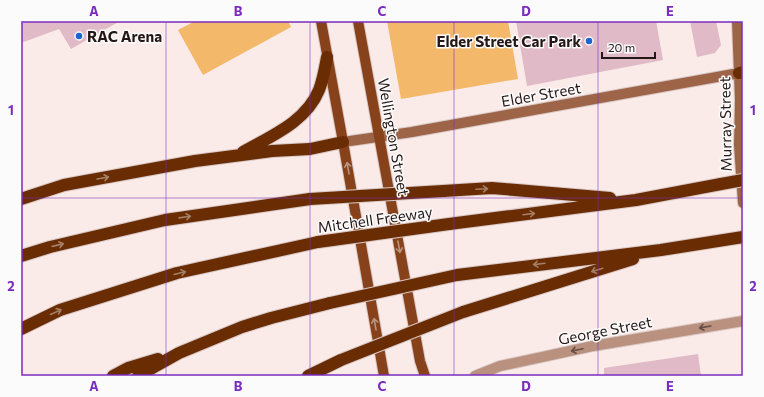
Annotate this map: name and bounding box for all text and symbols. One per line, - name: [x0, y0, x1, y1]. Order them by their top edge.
- text: A: [89, 3, 99, 19]
- text: B: [234, 3, 243, 19]
- text: C: [378, 3, 387, 19]
- text: D: [521, 3, 531, 19]
- text: E: [666, 3, 674, 19]
- place label: RAC Arena: [87, 27, 162, 45]
- marker: RAC Arena: [74, 31, 84, 41]
- place label: Elder Street Car Park: [436, 32, 581, 50]
- scale bar: [602, 34, 655, 60]
- marker: Elder Street Car Park: [584, 36, 594, 46]
- text: 20 m: [608, 40, 635, 54]
- street label: Murray Street: [715, 76, 735, 172]
- street label: Wellington Street: [375, 77, 413, 197]
- street label: Elder Street: [500, 78, 582, 110]
- text: 1: [8, 102, 14, 118]
- text: 1: [750, 102, 756, 118]
- one-way arrow: [344, 162, 352, 175]
- one-way arrow: [96, 174, 109, 182]
- one-way arrow: [475, 185, 488, 192]
- street label: Mitchell Freeway: [316, 202, 434, 236]
- one-way arrow: [522, 210, 535, 218]
- one-way arrow: [179, 213, 192, 221]
- one-way arrow: [395, 240, 403, 253]
- one-way arrow: [52, 241, 65, 248]
- one-way arrow: [533, 260, 546, 268]
- one-way arrow: [591, 267, 604, 274]
- one-way arrow: [173, 268, 186, 276]
- text: 2: [7, 278, 15, 294]
- text: 2: [749, 278, 757, 294]
- one-way arrow: [50, 308, 62, 316]
- street label: George Street: [557, 312, 653, 348]
- one-way arrow: [370, 318, 378, 331]
- one-way arrow: [698, 323, 711, 331]
- one-way arrow: [570, 346, 583, 354]
- text: A: [89, 378, 99, 394]
- text: B: [234, 378, 243, 394]
- text: C: [378, 378, 387, 394]
- text: D: [521, 378, 531, 394]
- text: E: [666, 378, 674, 394]

